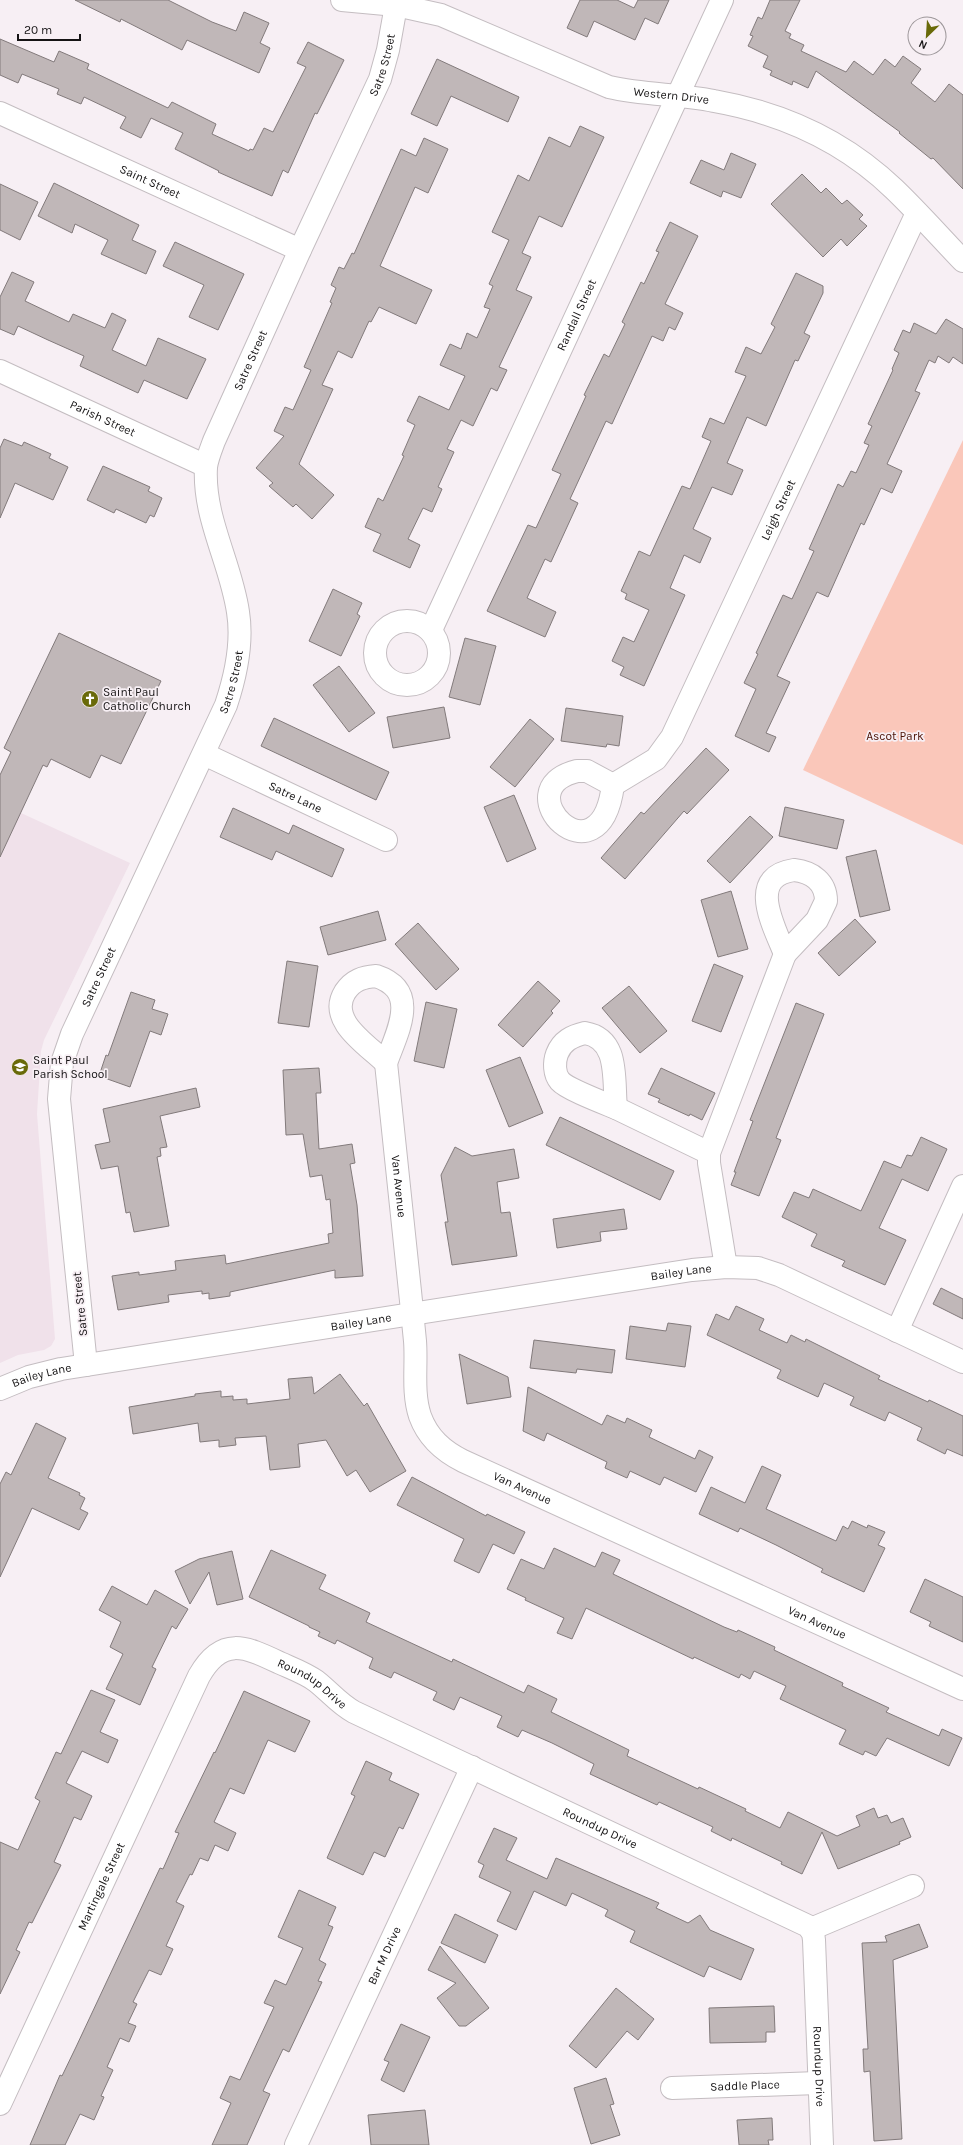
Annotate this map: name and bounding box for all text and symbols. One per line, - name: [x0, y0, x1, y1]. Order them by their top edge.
- scale bar: [18, 16, 80, 42]
- north arrow: [907, 16, 947, 56]
- text: 20 m: [24, 23, 52, 37]
- street label: Satre Street: [366, 32, 398, 98]
- text: N: [917, 37, 929, 52]
- street label: Western Drive: [633, 84, 710, 107]
- street label: Saint Street: [118, 162, 183, 202]
- street label: Randall Street: [554, 276, 599, 353]
- street label: Satre Street: [231, 327, 270, 393]
- street label: Parish Street: [68, 397, 138, 440]
- street label: Leigh Street: [758, 477, 798, 543]
- street label: Satre Street: [216, 649, 246, 716]
- place label: Saint Paul Catholic Church: [103, 685, 191, 713]
- church icon: Saint Paul Catholic Church: [80, 689, 100, 709]
- park label: Ascot Park: [866, 729, 924, 743]
- street label: Satre Lane: [266, 779, 324, 816]
- street label: Satre Street: [79, 944, 119, 1009]
- place label: Saint Paul Parish School: [33, 1053, 108, 1081]
- school or university icon: Saint Paul Parish School: [10, 1057, 30, 1077]
- street label: Van Avenue: [389, 1154, 409, 1218]
- street label: Bailey Lane: [650, 1261, 712, 1283]
- street label: Satre Street: [70, 1271, 90, 1337]
- street label: Bailey Lane: [330, 1310, 392, 1334]
- street label: Bailey Lane: [10, 1360, 72, 1390]
- street label: Van Avenue: [491, 1469, 554, 1507]
- street label: Van Avenue: [786, 1603, 849, 1642]
- street label: Roundup Drive: [275, 1656, 349, 1712]
- street label: Roundup Drive: [561, 1804, 640, 1852]
- street label: Martingale Street: [75, 1840, 128, 1933]
- street label: Bar M Drive: [365, 1924, 404, 1987]
- street label: Roundup Drive: [810, 2026, 827, 2107]
- street label: Saddle Place: [710, 2077, 780, 2094]

